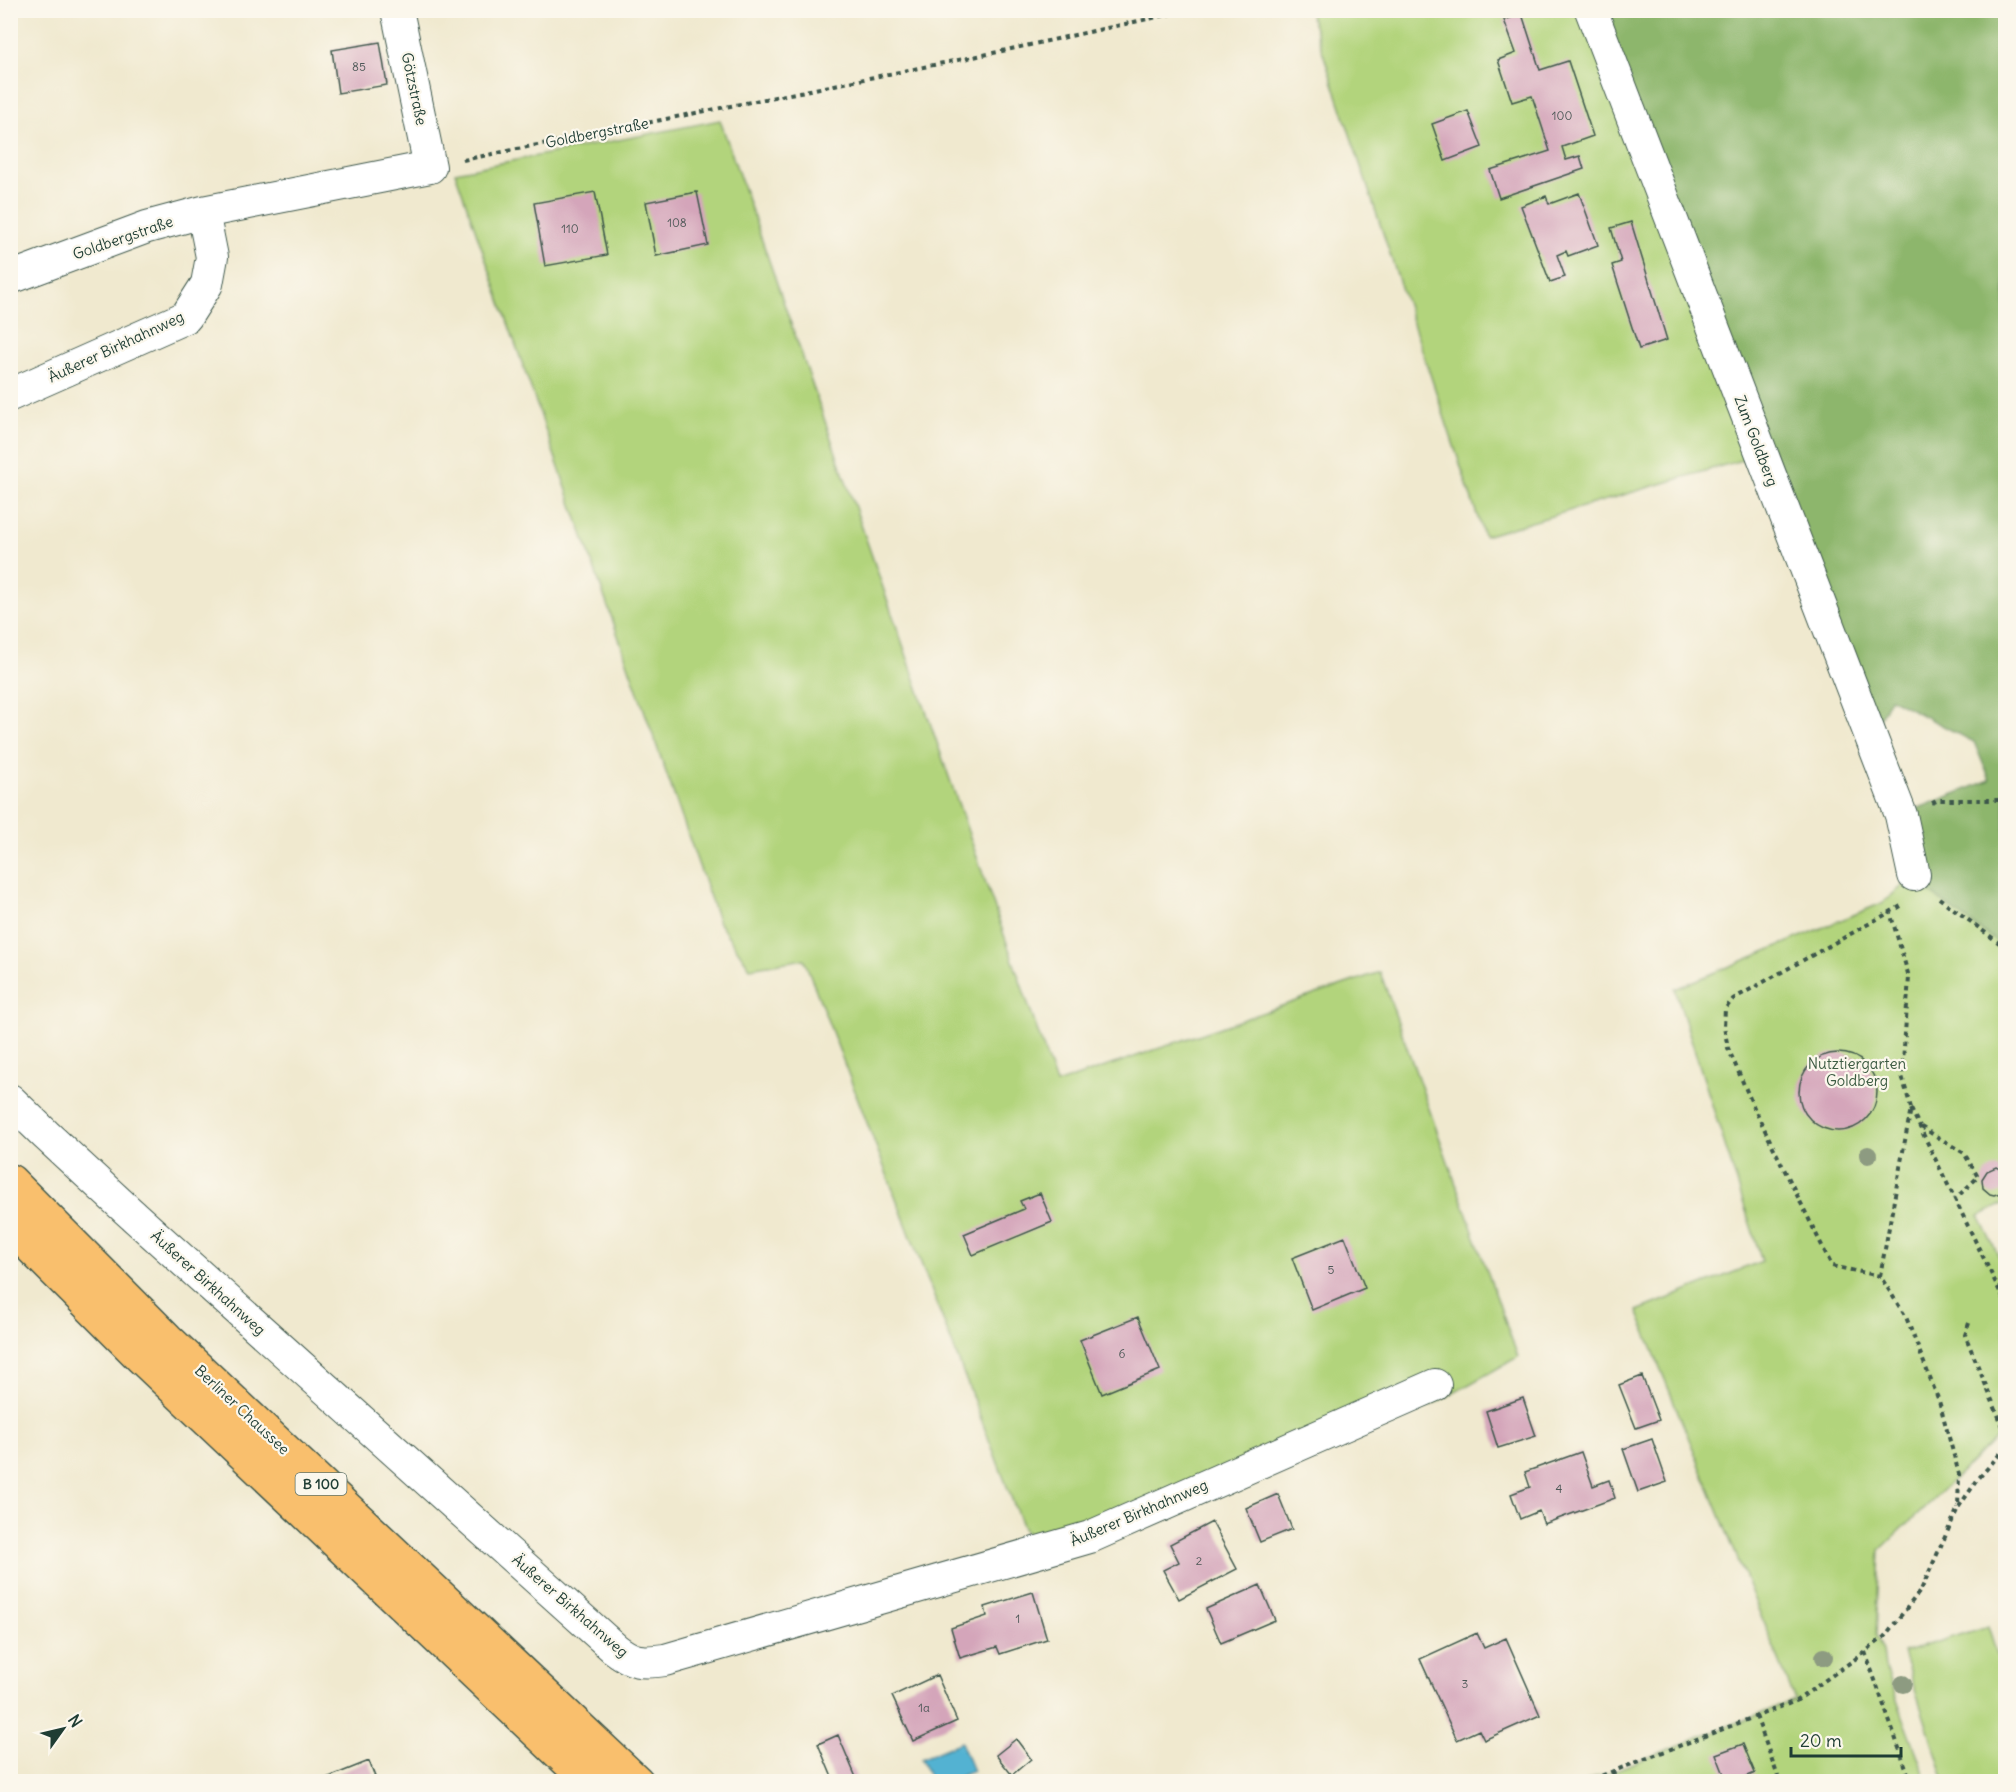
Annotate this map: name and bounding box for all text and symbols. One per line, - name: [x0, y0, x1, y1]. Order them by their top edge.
- street label: Götzstraße: [398, 51, 431, 127]
- house number: 85: [352, 59, 366, 74]
- house number: 100: [1552, 108, 1572, 123]
- street label: Goldbergstraße: [544, 113, 650, 152]
- street label: Goldbergstraße: [70, 211, 175, 264]
- house number: 108: [667, 215, 687, 230]
- house number: 110: [561, 221, 579, 236]
- street label: Äußerer Birkhahnweg: [45, 307, 187, 386]
- street label: Zum Goldberg: [1730, 393, 1783, 489]
- park label: Nutztiergarten Goldberg: [1808, 1054, 1907, 1090]
- street label: Äußerer Birkhahnweg: [147, 1226, 270, 1339]
- house number: 5: [1328, 1262, 1335, 1277]
- house number: 6: [1119, 1346, 1126, 1361]
- street label: Berliner Chaussee: [191, 1361, 294, 1458]
- road number: B 100: [296, 1473, 346, 1495]
- street label: Äußerer Birkhahnweg: [1067, 1475, 1211, 1550]
- house number: 4: [1556, 1481, 1563, 1496]
- street label: Äußerer Birkhahnweg: [508, 1550, 632, 1661]
- house number: 2: [1196, 1553, 1203, 1568]
- house number: 1: [1016, 1611, 1020, 1626]
- house number: 3: [1462, 1676, 1469, 1691]
- north arrow: [33, 1699, 93, 1759]
- house number: 1a: [918, 1700, 930, 1715]
- text: N: [64, 1710, 87, 1731]
- scale bar: [1791, 1720, 1900, 1758]
- text: 20 m: [1800, 1729, 1842, 1752]

